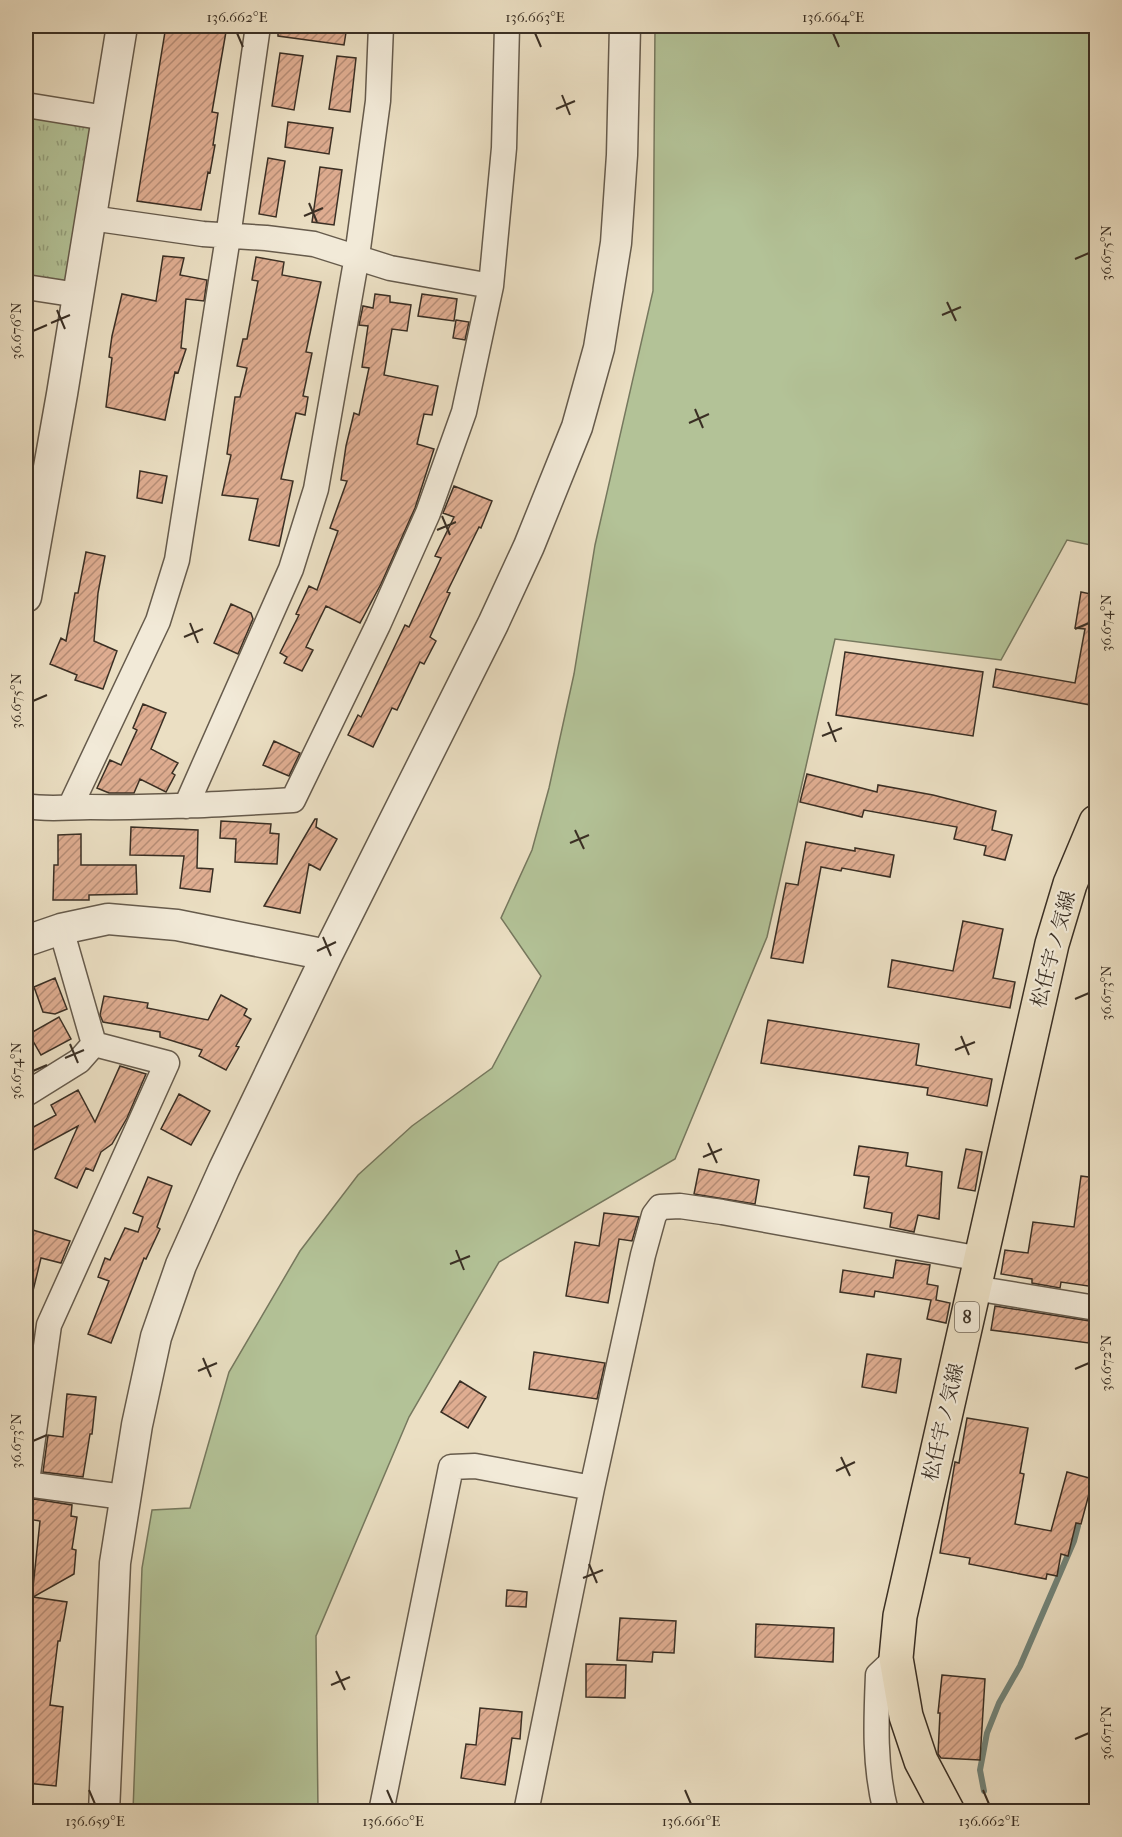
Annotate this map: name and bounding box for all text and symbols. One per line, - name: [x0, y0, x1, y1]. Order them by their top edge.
- text: 136.662°E: [206, 8, 268, 26]
- text: 136.663°E: [505, 8, 565, 26]
- text: 136.664°E: [802, 8, 864, 26]
- text: 36.675°N: [1097, 225, 1115, 281]
- text: 36.676°N: [7, 302, 25, 360]
- text: 36.674°N: [1097, 594, 1115, 652]
- text: 36.675°N: [7, 673, 25, 729]
- street label: 松任宇ノ気線: [1027, 888, 1080, 1010]
- text: 36.673°N: [1097, 965, 1115, 1021]
- text: 36.674°N: [7, 1042, 25, 1100]
- road number: 8: [955, 1302, 979, 1332]
- text: 36.672°N: [1097, 1334, 1115, 1391]
- street label: 松任宇ノ気線: [919, 1361, 968, 1483]
- text: 36.673°N: [7, 1413, 25, 1469]
- text: 36.671°N: [1097, 1705, 1115, 1760]
- text: 136.659°E: [65, 1812, 125, 1830]
- text: 136.660°E: [362, 1812, 424, 1830]
- text: 136.661°E: [662, 1812, 720, 1830]
- text: 136.662°E: [958, 1812, 1020, 1830]

